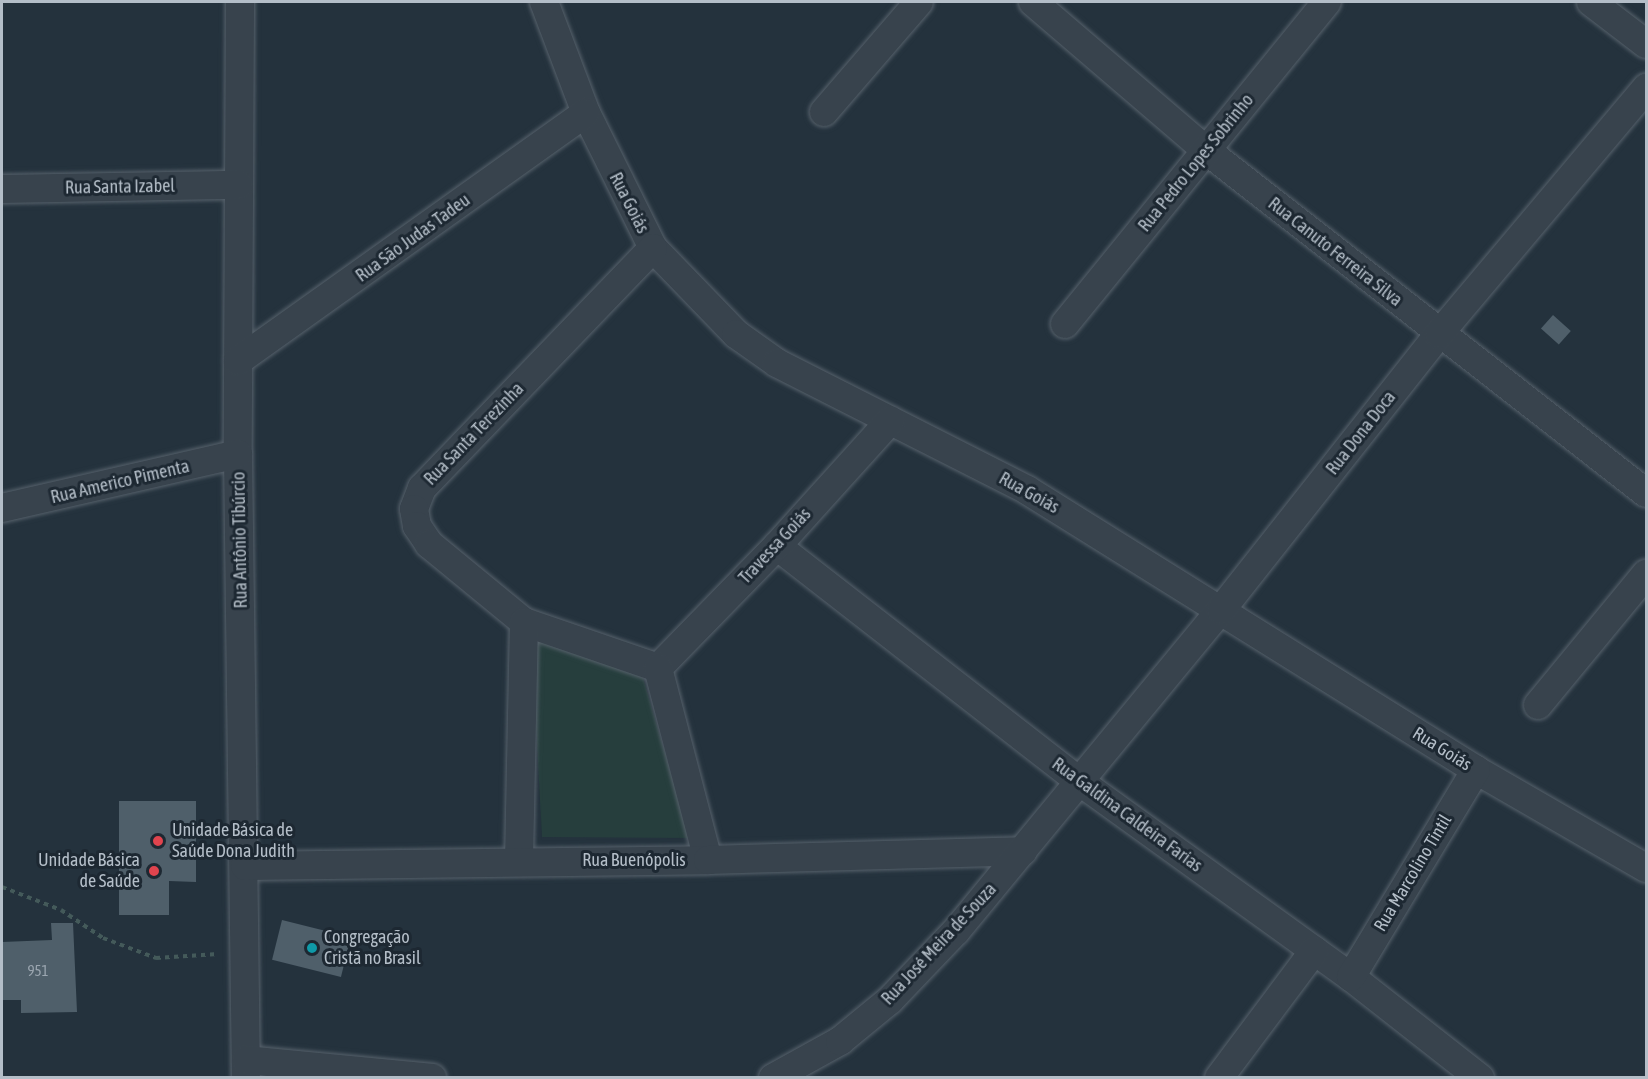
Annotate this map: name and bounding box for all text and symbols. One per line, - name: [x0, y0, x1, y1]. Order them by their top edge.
- street label: Rua Pedro Lopes Sobrinho: [1134, 90, 1258, 236]
- street label: Rua Goiás: [605, 169, 653, 237]
- street label: Rua Santa Izabel: [65, 175, 175, 199]
- street label: Rua São Judas Tadeu: [352, 189, 474, 287]
- street label: Rua Canuto Ferreira Silva: [1264, 193, 1406, 311]
- street label: Rua Santa Terezinha: [420, 378, 528, 490]
- street label: Rua Dona Doca: [1322, 387, 1400, 479]
- street label: Rua Americo Pimenta: [49, 456, 191, 508]
- street label: Rua Goiás: [995, 468, 1063, 518]
- street label: Rua Antônio Tibúrcio: [228, 471, 252, 609]
- street label: Travessa Goiás: [734, 504, 816, 588]
- street label: Rua Goiás: [1409, 723, 1475, 775]
- street label: Rua Galdina Caldeira Farias: [1048, 753, 1206, 877]
- street label: Rua Marcolino Tintil: [1370, 811, 1456, 935]
- place label: Unidade Básica de Saúde Dona Judith: [172, 820, 295, 862]
- marker: Unidade Básica de Saúde Dona Judith: [149, 832, 167, 850]
- street label: Rua Buenópolis: [582, 849, 686, 871]
- place label: Unidade Básica de Saúde: [38, 850, 140, 892]
- marker: Unidade Básica de Saúde: [145, 862, 163, 880]
- street label: Rua José Meira de Souza: [877, 879, 1001, 1009]
- place label: Congregação Cristã no Brasil: [324, 927, 421, 970]
- marker: Congregação Cristã no Brasil: [305, 941, 319, 955]
- house number: 951: [27, 962, 49, 980]

